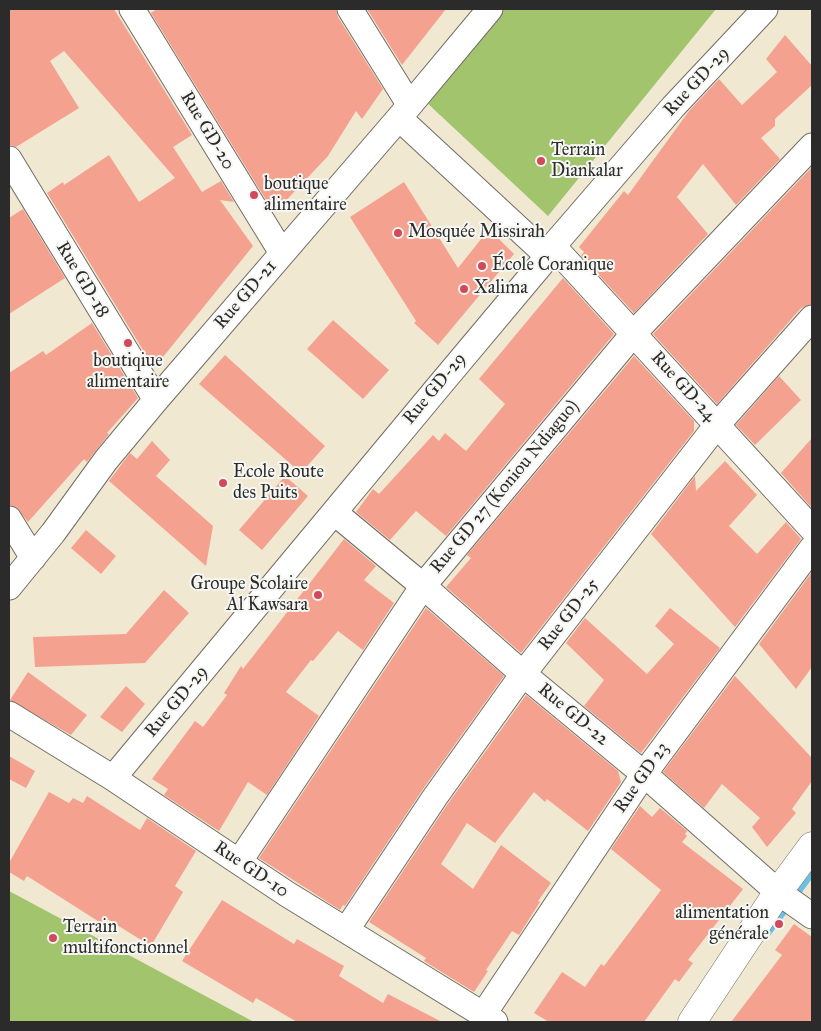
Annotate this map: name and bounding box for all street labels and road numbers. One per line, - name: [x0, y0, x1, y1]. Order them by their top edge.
- street label: Rue GD-29: [660, 43, 734, 121]
- street label: Rue GD-20: [175, 88, 239, 174]
- street label: Rue GD-18: [51, 238, 113, 322]
- street label: Rue GD-21: [210, 256, 282, 334]
- street label: Rue GD-24: [646, 347, 720, 427]
- street label: Rue GD-29: [399, 349, 471, 429]
- street label: Rue GD 27 (Koniou Ndiaguo): [426, 396, 584, 578]
- street label: Rue GD-25: [534, 575, 604, 655]
- street label: Rue GD-29: [141, 662, 213, 742]
- street label: Rue GD-22: [533, 679, 613, 751]
- street label: Rue GD 23: [610, 739, 674, 817]
- street label: Rue GD-10: [209, 837, 293, 903]

